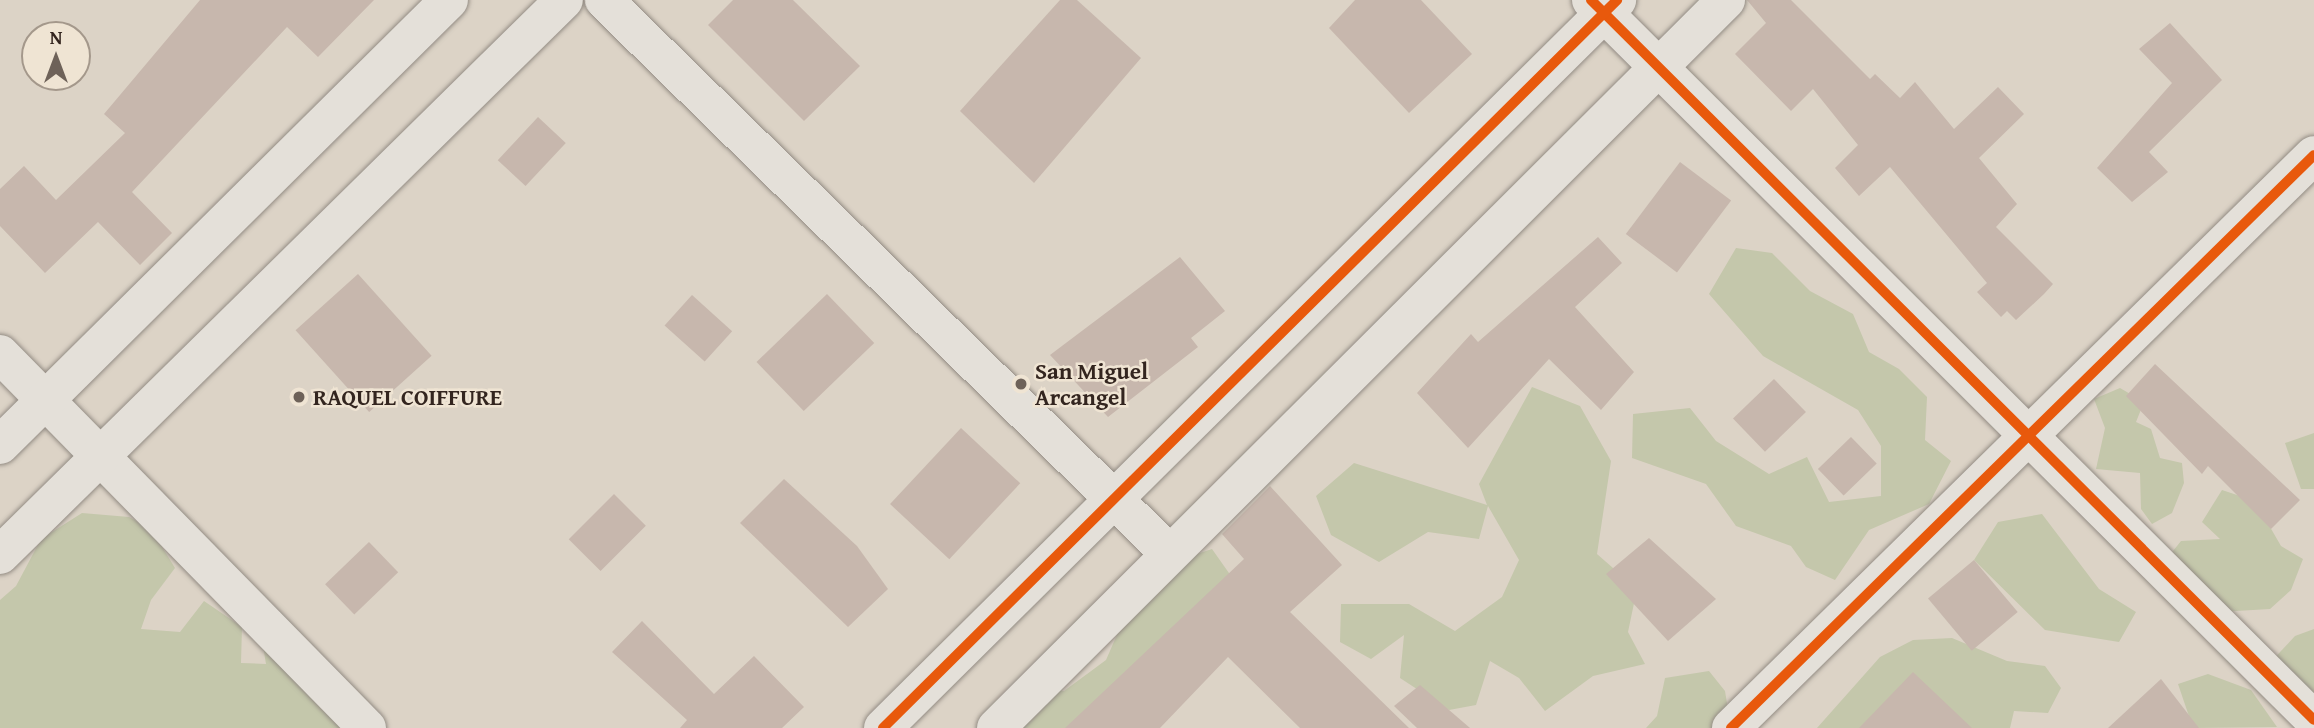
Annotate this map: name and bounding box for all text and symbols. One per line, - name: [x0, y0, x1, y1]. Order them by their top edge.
- north arrow: [21, 21, 91, 91]
- text: N: [50, 23, 62, 51]
- place label: San Miguel Arcangel: [1035, 357, 1148, 411]
- marker: San Miguel Arcangel: [1013, 376, 1029, 392]
- place label: RAQUEL COIFFURE: [313, 383, 502, 411]
- marker: RAQUEL COIFFURE: [291, 389, 307, 405]

